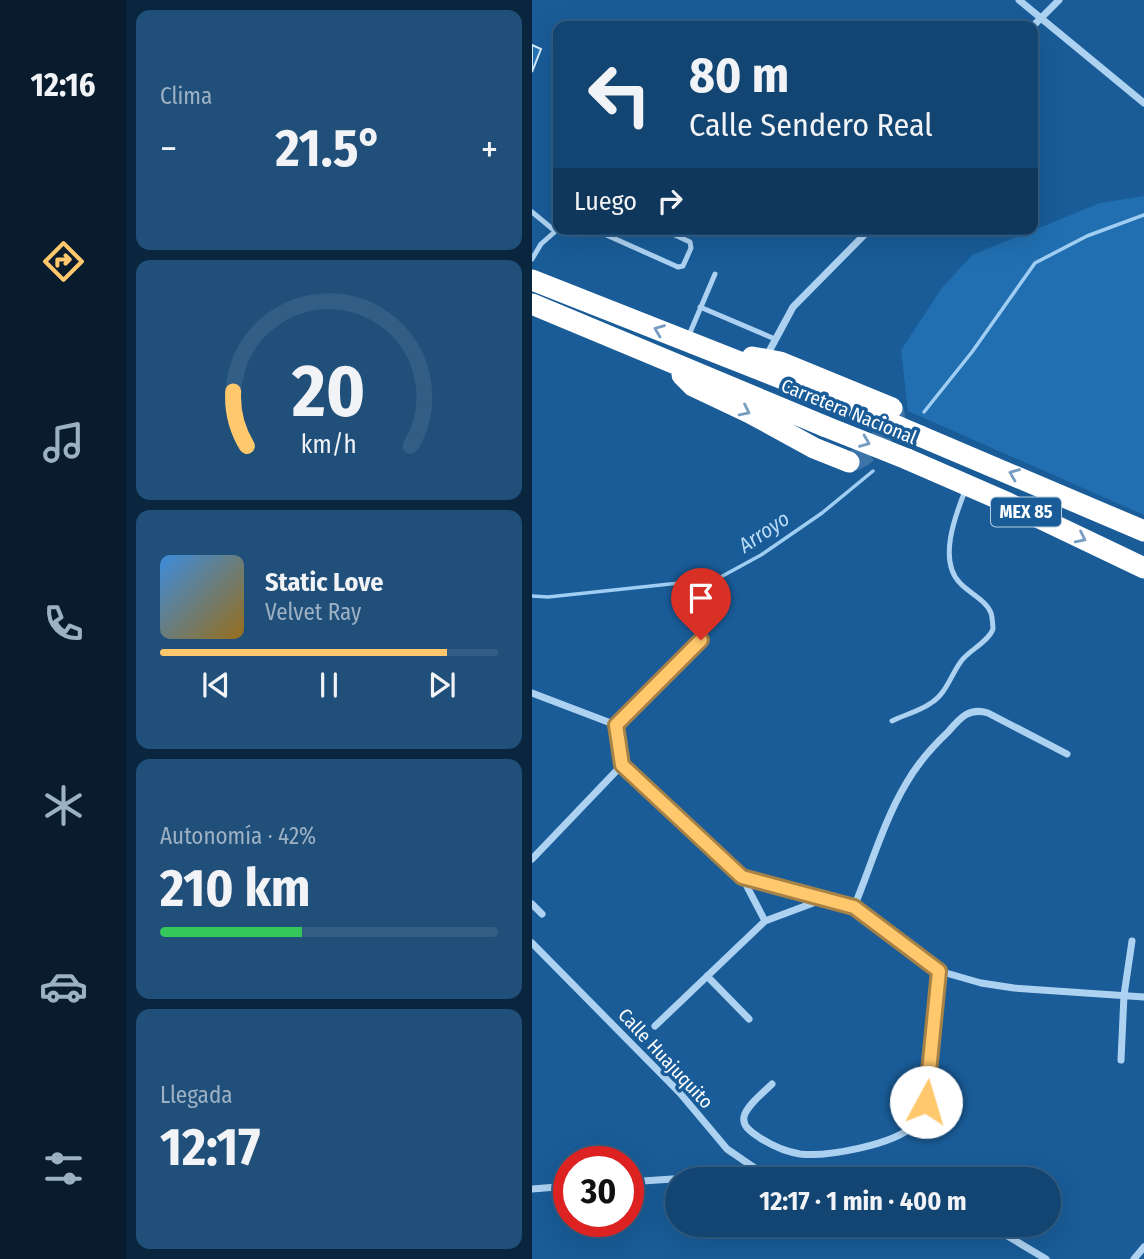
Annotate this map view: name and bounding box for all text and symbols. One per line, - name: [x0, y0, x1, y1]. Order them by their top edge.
- text: 80 m: [689, 46, 789, 105]
- icon: left: [574, 49, 665, 140]
- text: 12:16: [31, 66, 95, 104]
- text: Clima: [160, 82, 212, 110]
- text: Calle Sendero Real: [689, 106, 933, 144]
- text: 21.5°: [275, 117, 382, 180]
- text: −: [160, 126, 177, 172]
- text: +: [481, 126, 498, 172]
- icon: right: [651, 182, 689, 220]
- text: Luego: [574, 186, 637, 217]
- icon: directions: [39, 237, 88, 286]
- one-way arrow: [653, 325, 665, 339]
- text: 20: [291, 348, 366, 435]
- street label: Carretera Nacional: [778, 374, 920, 449]
- one-way arrow: [738, 402, 750, 416]
- icon: music: [39, 418, 88, 467]
- text: km/h: [301, 429, 357, 459]
- one-way arrow: [859, 434, 871, 448]
- one-way arrow: [1009, 469, 1021, 483]
- road number: MEX 85: [991, 498, 1061, 526]
- water label: Arroyo: [733, 506, 794, 559]
- one-way arrow: [1074, 530, 1086, 544]
- text: Static Love: [265, 567, 383, 598]
- pin: [671, 568, 731, 640]
- icon: arrive: [682, 579, 720, 617]
- text: Velvet Ray: [265, 598, 361, 626]
- icon: phone: [39, 599, 88, 648]
- icon: previous: [197, 666, 235, 704]
- icon: pause: [310, 666, 348, 704]
- icon: next: [423, 666, 461, 704]
- icon: climate: [39, 781, 88, 830]
- text: Autonomía · 42%: [160, 822, 316, 850]
- text: 210 km: [160, 857, 311, 920]
- icon: car: [39, 962, 88, 1011]
- street label: Calle Huajuquito: [613, 1004, 718, 1113]
- position arrow: [889, 1065, 963, 1139]
- text: Llegada: [160, 1081, 232, 1109]
- text: 12:17: [160, 1116, 260, 1179]
- icon: filters: [39, 1144, 88, 1193]
- speed limit sign: 30: [553, 1146, 644, 1237]
- text: 12:17 · 1 min · 400 m: [759, 1186, 967, 1217]

